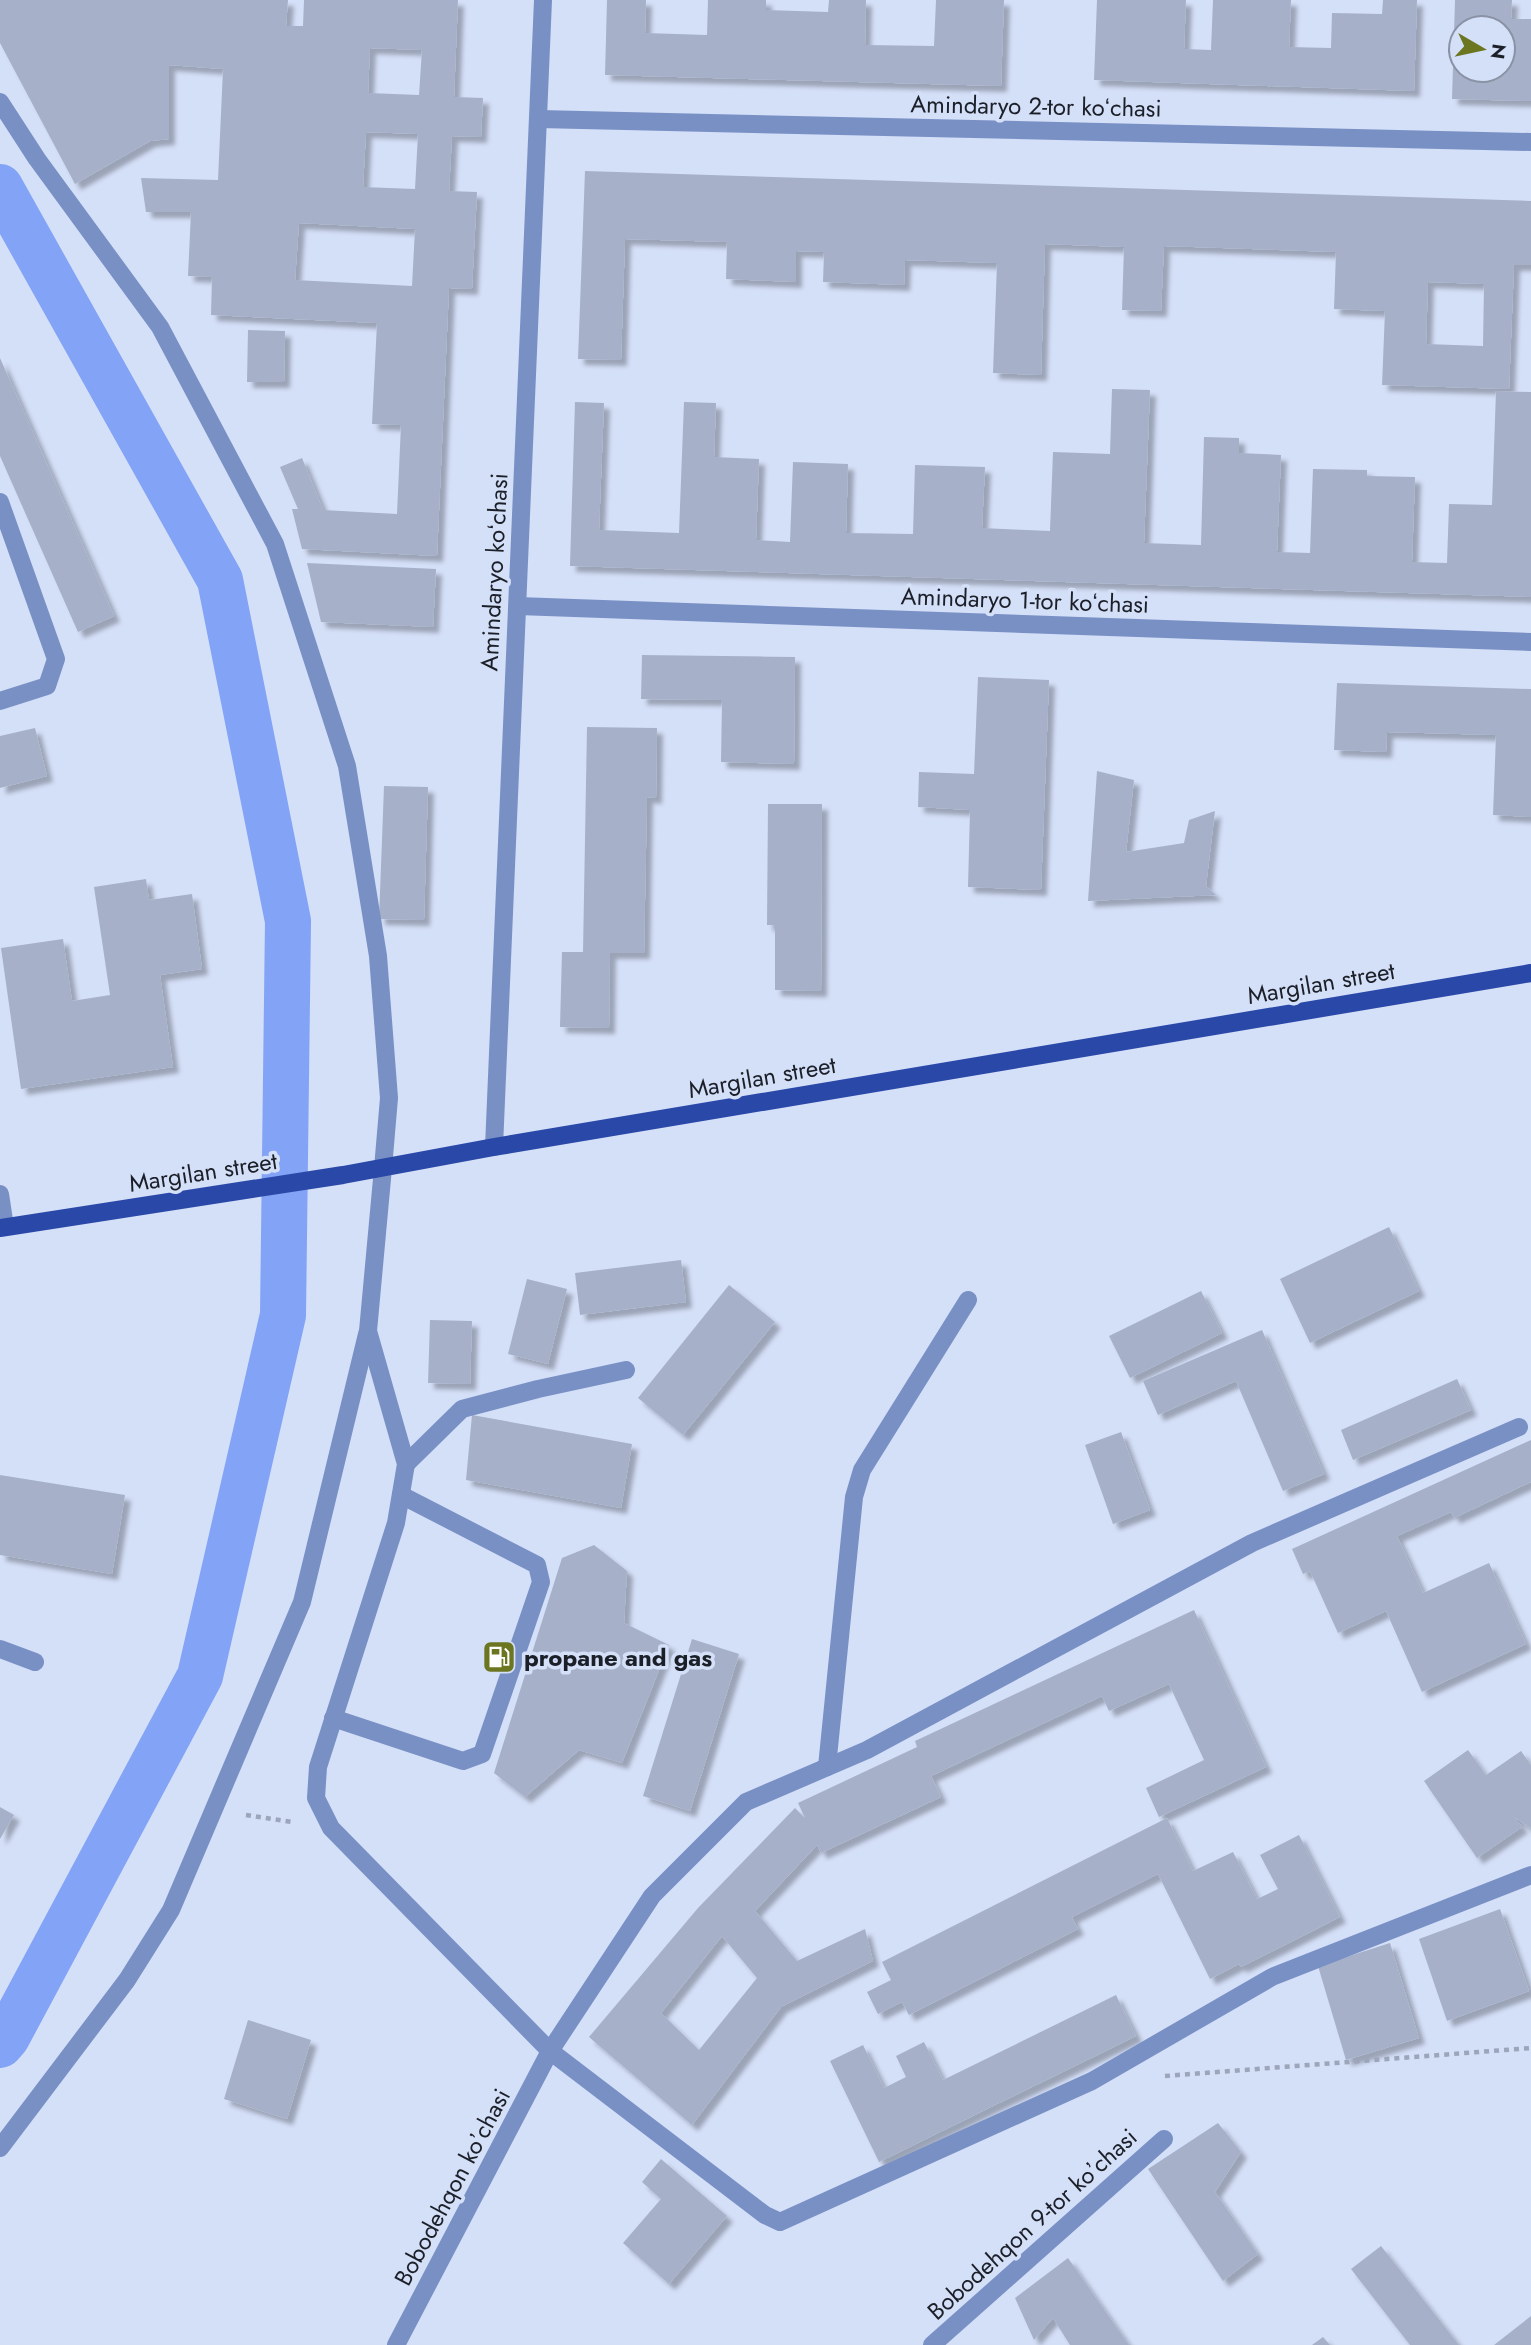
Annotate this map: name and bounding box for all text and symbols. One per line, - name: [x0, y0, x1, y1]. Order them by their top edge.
- north arrow: [1447, 14, 1517, 84]
- text: N: [1484, 42, 1513, 61]
- street label: Amindaryo 2-tor koʻchasi: [910, 86, 1162, 126]
- street label: Amindaryo koʻchasi: [471, 472, 517, 672]
- street label: Amindaryo 1-tor koʻchasi: [900, 578, 1150, 622]
- street label: Margilan street: [1244, 953, 1398, 1013]
- street label: Margilan street: [685, 1047, 839, 1107]
- street label: Margilan street: [126, 1143, 280, 1201]
- fuel station icon: propane and gas: [480, 1638, 518, 1676]
- place label: propane and gas: [524, 1640, 712, 1675]
- street label: Bobodehqon koʼchasi: [385, 2082, 519, 2292]
- street label: Bobodehqon 9-tor koʼchasi: [919, 2120, 1145, 2328]

